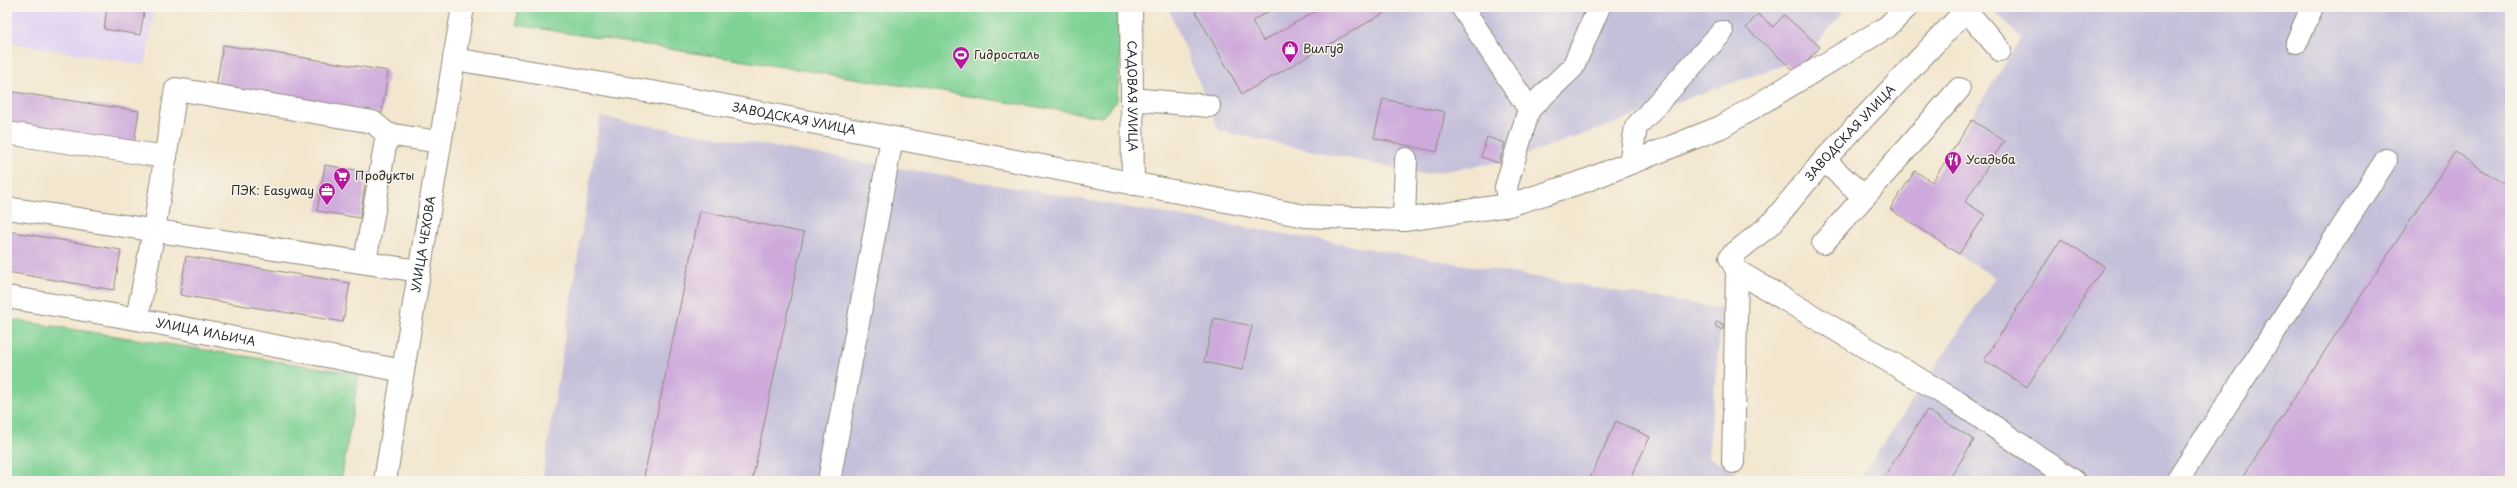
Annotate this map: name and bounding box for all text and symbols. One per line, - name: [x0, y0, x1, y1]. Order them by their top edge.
- shop icon: Вилгуд: [1280, 39, 1300, 64]
- place label: Вилгуд: [1303, 39, 1344, 57]
- street label: САДОВАЯ УЛИЦА: [1123, 40, 1143, 152]
- sports icon: Гидросталь: [951, 45, 971, 70]
- place label: Гидросталь: [974, 45, 1039, 63]
- street label: ЗАВОДСКАЯ УЛИЦА: [1800, 80, 1899, 185]
- street label: ЗАВОДСКАЯ УЛИЦА: [731, 97, 858, 139]
- restaurant icon: Усадьба: [1943, 150, 1963, 175]
- place label: Усадьба: [1966, 150, 2016, 168]
- supermarket icon: Продукты: [332, 166, 352, 191]
- place label: Продукты: [355, 166, 414, 184]
- place label: ПЭК: Easyway: [231, 181, 314, 199]
- office icon: ПЭК: Easyway: [317, 181, 337, 206]
- street label: УЛИЦА ЧЕХОВА: [406, 194, 440, 293]
- street label: УЛИЦА ИЛЬИЧА: [155, 313, 258, 350]

